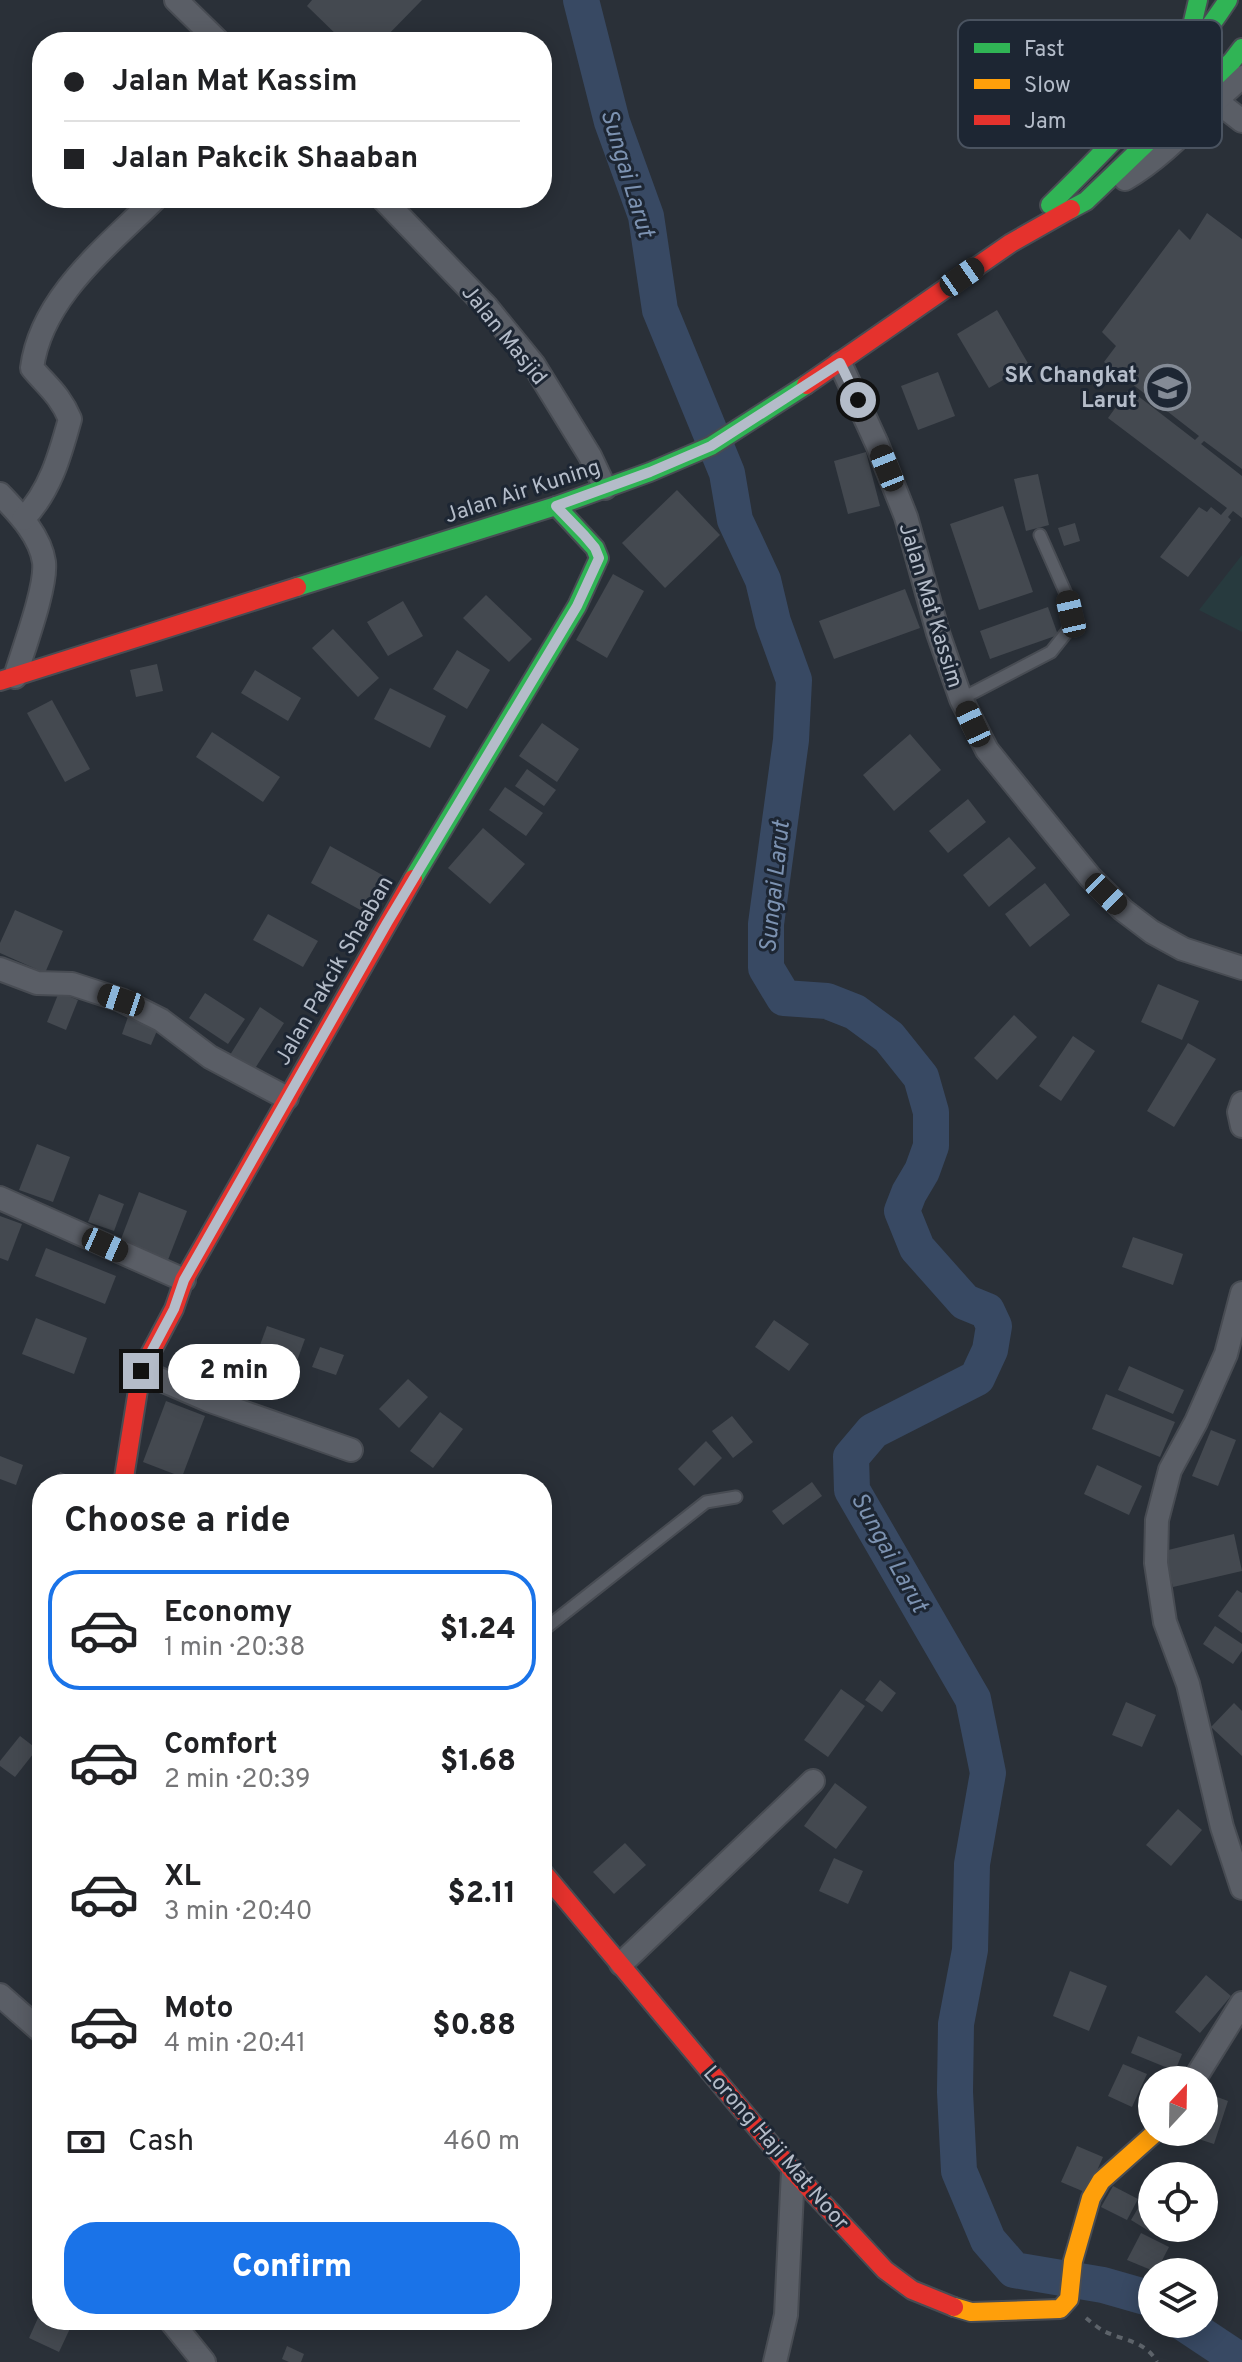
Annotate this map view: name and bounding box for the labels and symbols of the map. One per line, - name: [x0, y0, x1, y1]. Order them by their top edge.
- legend: [958, 20, 1222, 148]
- text: Fast: [1024, 37, 1065, 64]
- text: Slow: [1024, 73, 1071, 100]
- water label: Sungai Larut: [592, 106, 660, 243]
- text: Jam: [1024, 109, 1067, 136]
- car: [935, 253, 989, 301]
- street label: Jalan Masjid: [454, 280, 552, 391]
- place label: SK Changkat Larut: [1005, 363, 1137, 415]
- school or university icon: SK Changkat Larut: [1144, 363, 1192, 411]
- route start: [840, 382, 876, 418]
- car: [867, 441, 907, 495]
- street label: Jalan Air Kuning: [441, 454, 604, 530]
- street label: Jalan Mat Kassim: [892, 520, 968, 692]
- car: [1054, 588, 1088, 640]
- car: [952, 697, 994, 751]
- water label: Sungai Larut: [754, 818, 798, 955]
- car: [1080, 869, 1132, 919]
- street label: Jalan Pakcik Shaaban: [270, 872, 400, 1071]
- car: [94, 981, 148, 1019]
- car: [78, 1224, 132, 1266]
- callout: 2 min: [169, 1343, 301, 1399]
- route end: [123, 1353, 159, 1389]
- water label: Sungai Larut: [843, 1488, 934, 1620]
- street label: Lorong Haji Mat Noor: [696, 2061, 854, 2237]
- north arrow: [1138, 2066, 1218, 2146]

